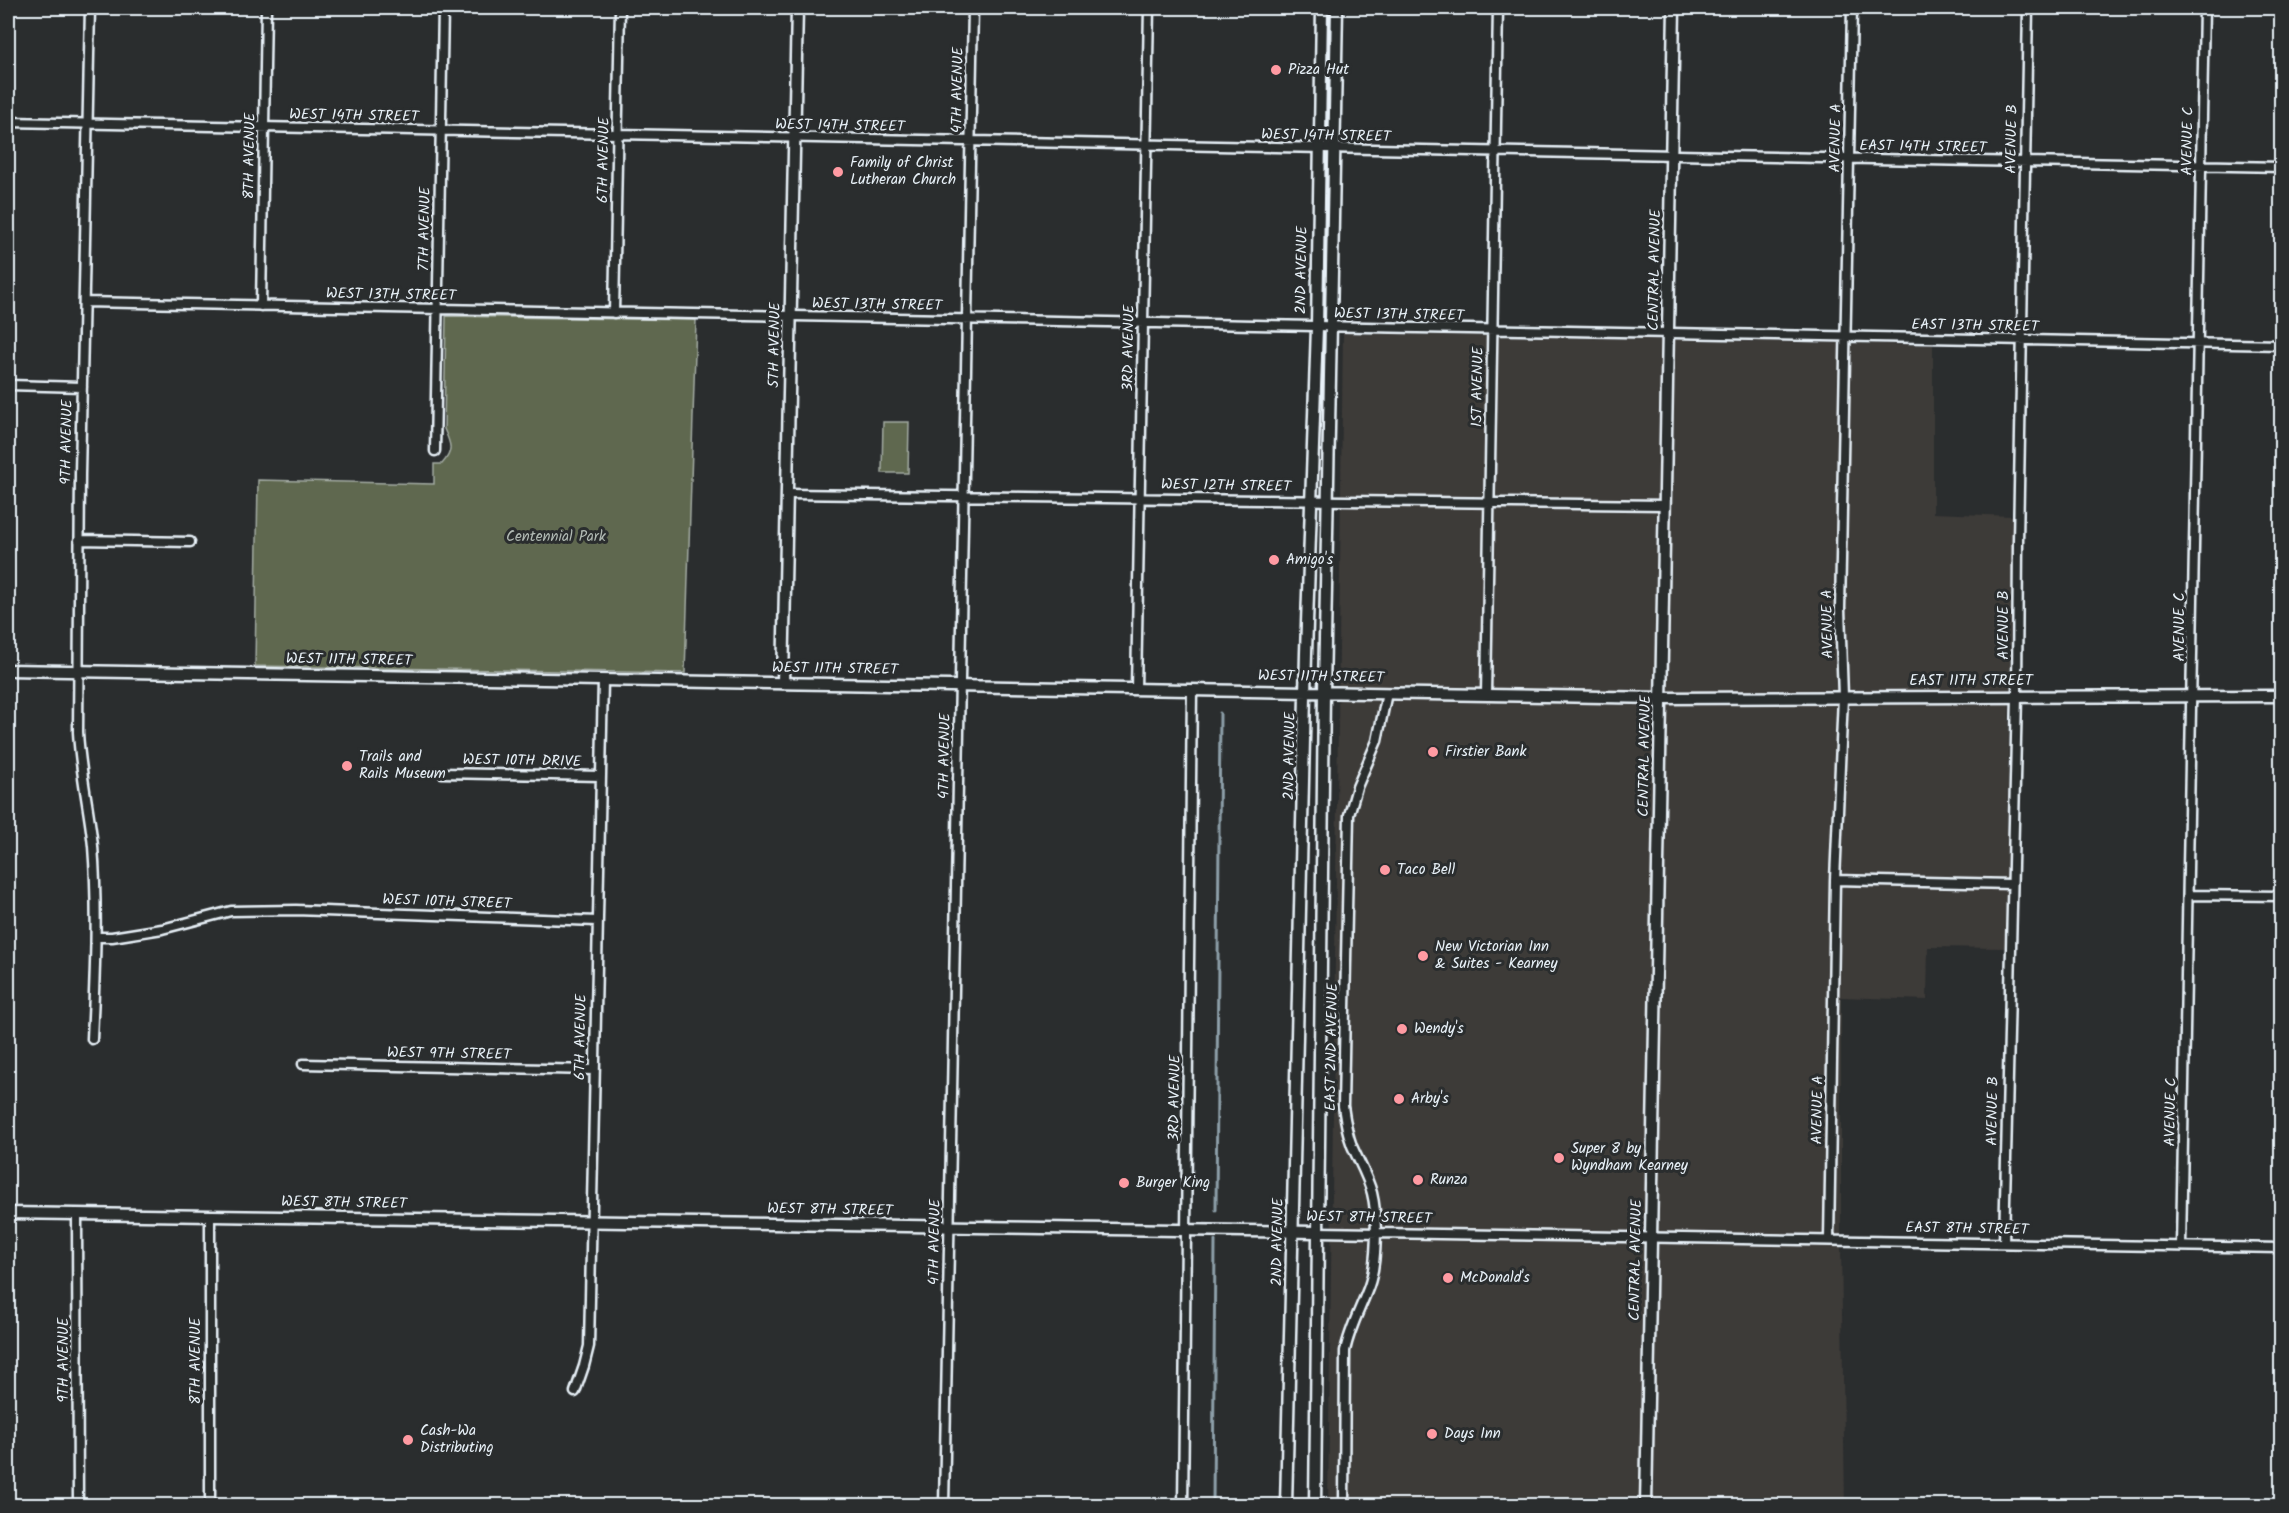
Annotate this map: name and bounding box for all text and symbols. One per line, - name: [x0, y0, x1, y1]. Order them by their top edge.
- street label: 4TH AVENUE: [945, 46, 971, 133]
- place label: Pizza Hut: [1288, 58, 1349, 82]
- marker: Pizza Hut: [1269, 63, 1283, 77]
- street label: WEST 14TH STREET: [289, 103, 421, 129]
- street label: AVENUE A: [1823, 103, 1849, 173]
- street label: AVENUE B: [1999, 104, 2025, 174]
- street label: AVENUE C: [2175, 106, 2201, 176]
- street label: 8TH AVENUE: [237, 111, 263, 200]
- street label: WEST 14TH STREET: [775, 113, 907, 139]
- street label: 6TH AVENUE: [591, 115, 617, 203]
- street label: WEST 14TH STREET: [1261, 123, 1393, 149]
- street label: EAST 14TH STREET: [1859, 134, 1989, 160]
- place label: Family of Christ Lutheran Church: [850, 151, 956, 192]
- marker: Family of Christ Lutheran Church: [831, 165, 845, 179]
- street label: 7TH AVENUE: [412, 185, 438, 272]
- street label: CENTRAL AVENUE: [1642, 208, 1668, 331]
- street label: 2ND AVENUE: [1289, 224, 1315, 314]
- street label: WEST 13TH STREET: [326, 282, 458, 308]
- street label: WEST 13TH STREET: [812, 292, 944, 318]
- street label: 5TH AVENUE: [762, 301, 788, 388]
- street label: WEST 13TH STREET: [1334, 302, 1466, 328]
- street label: 3RD AVENUE: [1116, 303, 1142, 392]
- street label: EAST 13TH STREET: [1911, 313, 2041, 339]
- street label: 1ST AVENUE: [1465, 345, 1491, 427]
- street label: 9TH AVENUE: [54, 398, 80, 485]
- street label: WEST 12TH STREET: [1161, 473, 1293, 499]
- park label: Centennial Park: [506, 525, 607, 549]
- place label: Amigo's: [1286, 548, 1334, 572]
- marker: Amigo's: [1267, 553, 1281, 567]
- street label: AVENUE A: [1815, 589, 1841, 659]
- street label: AVENUE B: [1992, 590, 2016, 660]
- street label: AVENUE C: [2168, 593, 2192, 661]
- street label: WEST 11TH STREET: [286, 647, 414, 673]
- street label: WEST 11TH STREET: [772, 656, 900, 682]
- street label: WEST 11TH STREET: [1258, 664, 1386, 690]
- street label: EAST 11TH STREET: [1909, 669, 2035, 693]
- street label: CENTRAL AVENUE: [1632, 694, 1658, 817]
- street label: 2ND AVENUE: [1277, 710, 1303, 800]
- street label: 4TH AVENUE: [932, 712, 958, 799]
- place label: Firstier Bank: [1445, 740, 1527, 764]
- place label: Trails and Rails Museum: [359, 745, 446, 786]
- marker: Firstier Bank: [1426, 745, 1440, 759]
- street label: WEST 10TH DRIVE: [462, 748, 583, 774]
- marker: Trails and Rails Museum: [340, 759, 354, 773]
- place label: Taco Bell: [1397, 858, 1456, 882]
- marker: Taco Bell: [1378, 863, 1392, 877]
- street label: WEST 10TH STREET: [382, 888, 514, 916]
- place label: New Victorian Inn & Suites - Kearney: [1435, 935, 1559, 976]
- marker: New Victorian Inn & Suites - Kearney: [1416, 949, 1430, 963]
- street label: EAST 2ND AVENUE: [1319, 981, 1345, 1111]
- street label: 6TH AVENUE: [568, 992, 594, 1080]
- place label: Wendy's: [1414, 1017, 1464, 1041]
- marker: Wendy's: [1395, 1022, 1409, 1036]
- street label: WEST 9TH STREET: [387, 1041, 513, 1067]
- street label: 3RD AVENUE: [1162, 1053, 1188, 1142]
- street label: AVENUE A: [1805, 1075, 1831, 1145]
- street label: AVENUE B: [1980, 1076, 2006, 1146]
- street label: AVENUE C: [2158, 1077, 2184, 1147]
- place label: Arby's: [1411, 1087, 1449, 1111]
- marker: Arby's: [1392, 1092, 1406, 1106]
- place label: Super 8 by Wyndham Kearney: [1571, 1137, 1689, 1178]
- marker: Super 8 by Wyndham Kearney: [1552, 1151, 1566, 1165]
- place label: Runza: [1430, 1168, 1468, 1192]
- place label: Burger King: [1136, 1171, 1210, 1195]
- marker: Runza: [1411, 1173, 1425, 1187]
- marker: Burger King: [1117, 1176, 1131, 1190]
- street label: WEST 8TH STREET: [281, 1190, 409, 1216]
- street label: 2ND AVENUE: [1265, 1196, 1291, 1286]
- street label: WEST 8TH STREET: [767, 1197, 895, 1223]
- street label: 4TH AVENUE: [922, 1198, 948, 1285]
- street label: CENTRAL AVENUE: [1623, 1198, 1649, 1321]
- street label: WEST 8TH STREET: [1306, 1205, 1434, 1231]
- street label: EAST 8TH STREET: [1905, 1216, 2031, 1242]
- place label: McDonald's: [1460, 1266, 1530, 1290]
- marker: McDonald's: [1441, 1271, 1455, 1285]
- street label: 9TH AVENUE: [52, 1316, 76, 1403]
- street label: 8TH AVENUE: [184, 1316, 208, 1404]
- place label: Cash-Wa Distributing: [420, 1419, 494, 1460]
- place label: Days Inn: [1444, 1422, 1501, 1446]
- marker: Days Inn: [1425, 1427, 1439, 1441]
- marker: Cash-Wa Distributing: [401, 1433, 415, 1447]

